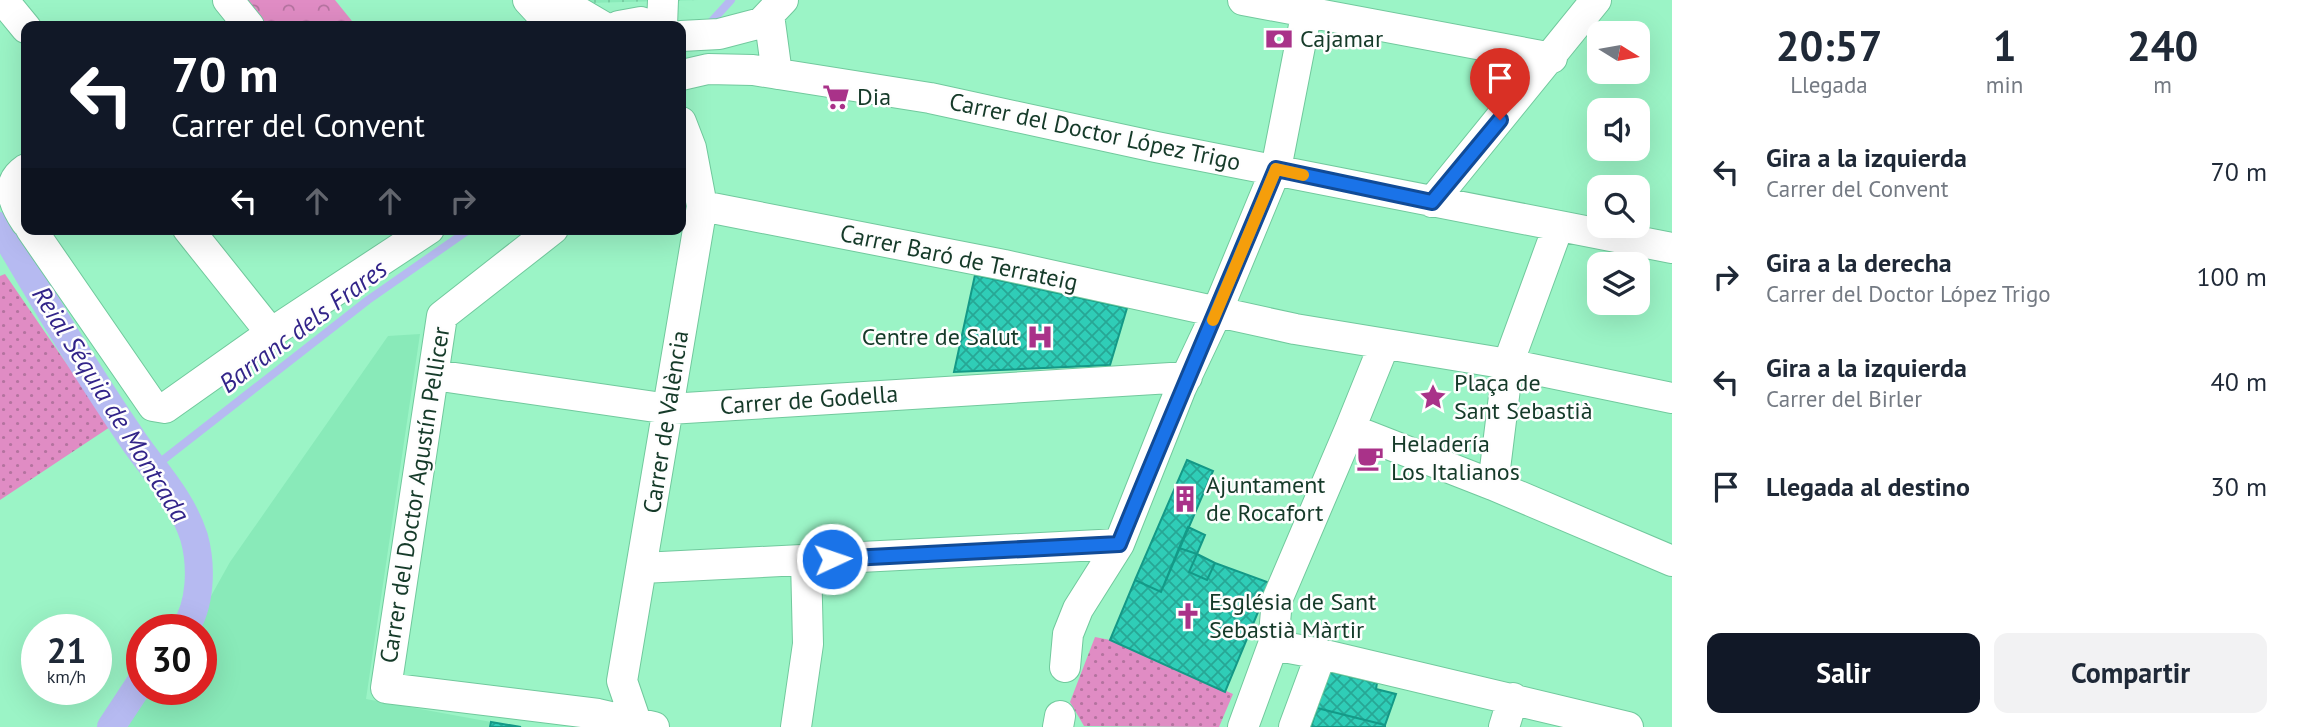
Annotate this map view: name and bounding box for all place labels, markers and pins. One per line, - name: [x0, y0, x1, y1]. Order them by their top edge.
- place label: Cajamar: [1300, 23, 1383, 54]
- bank icon: Cajamar: [1264, 24, 1294, 54]
- pin: [1470, 48, 1530, 120]
- place label: Dia: [857, 81, 891, 112]
- supermarket icon: Dia: [821, 82, 851, 112]
- place label: Centre de Salut: [862, 321, 1019, 352]
- hospital icon: Centre de Salut: [1025, 322, 1055, 352]
- place label: Plaça de Sant Sebastià: [1454, 367, 1593, 426]
- place icon: Plaça de Sant Sebastià: [1418, 382, 1448, 412]
- place label: Heladería Los Italianos: [1391, 428, 1520, 487]
- cafe icon: Heladería Los Italianos: [1355, 443, 1385, 473]
- place label: Ajuntament de Rocafort: [1206, 469, 1326, 528]
- building icon: Ajuntament de Rocafort: [1170, 484, 1200, 514]
- place label: Església de Sant Sebastià Màrtir: [1209, 586, 1376, 645]
- church icon: Església de Sant Sebastià Màrtir: [1173, 601, 1203, 631]

